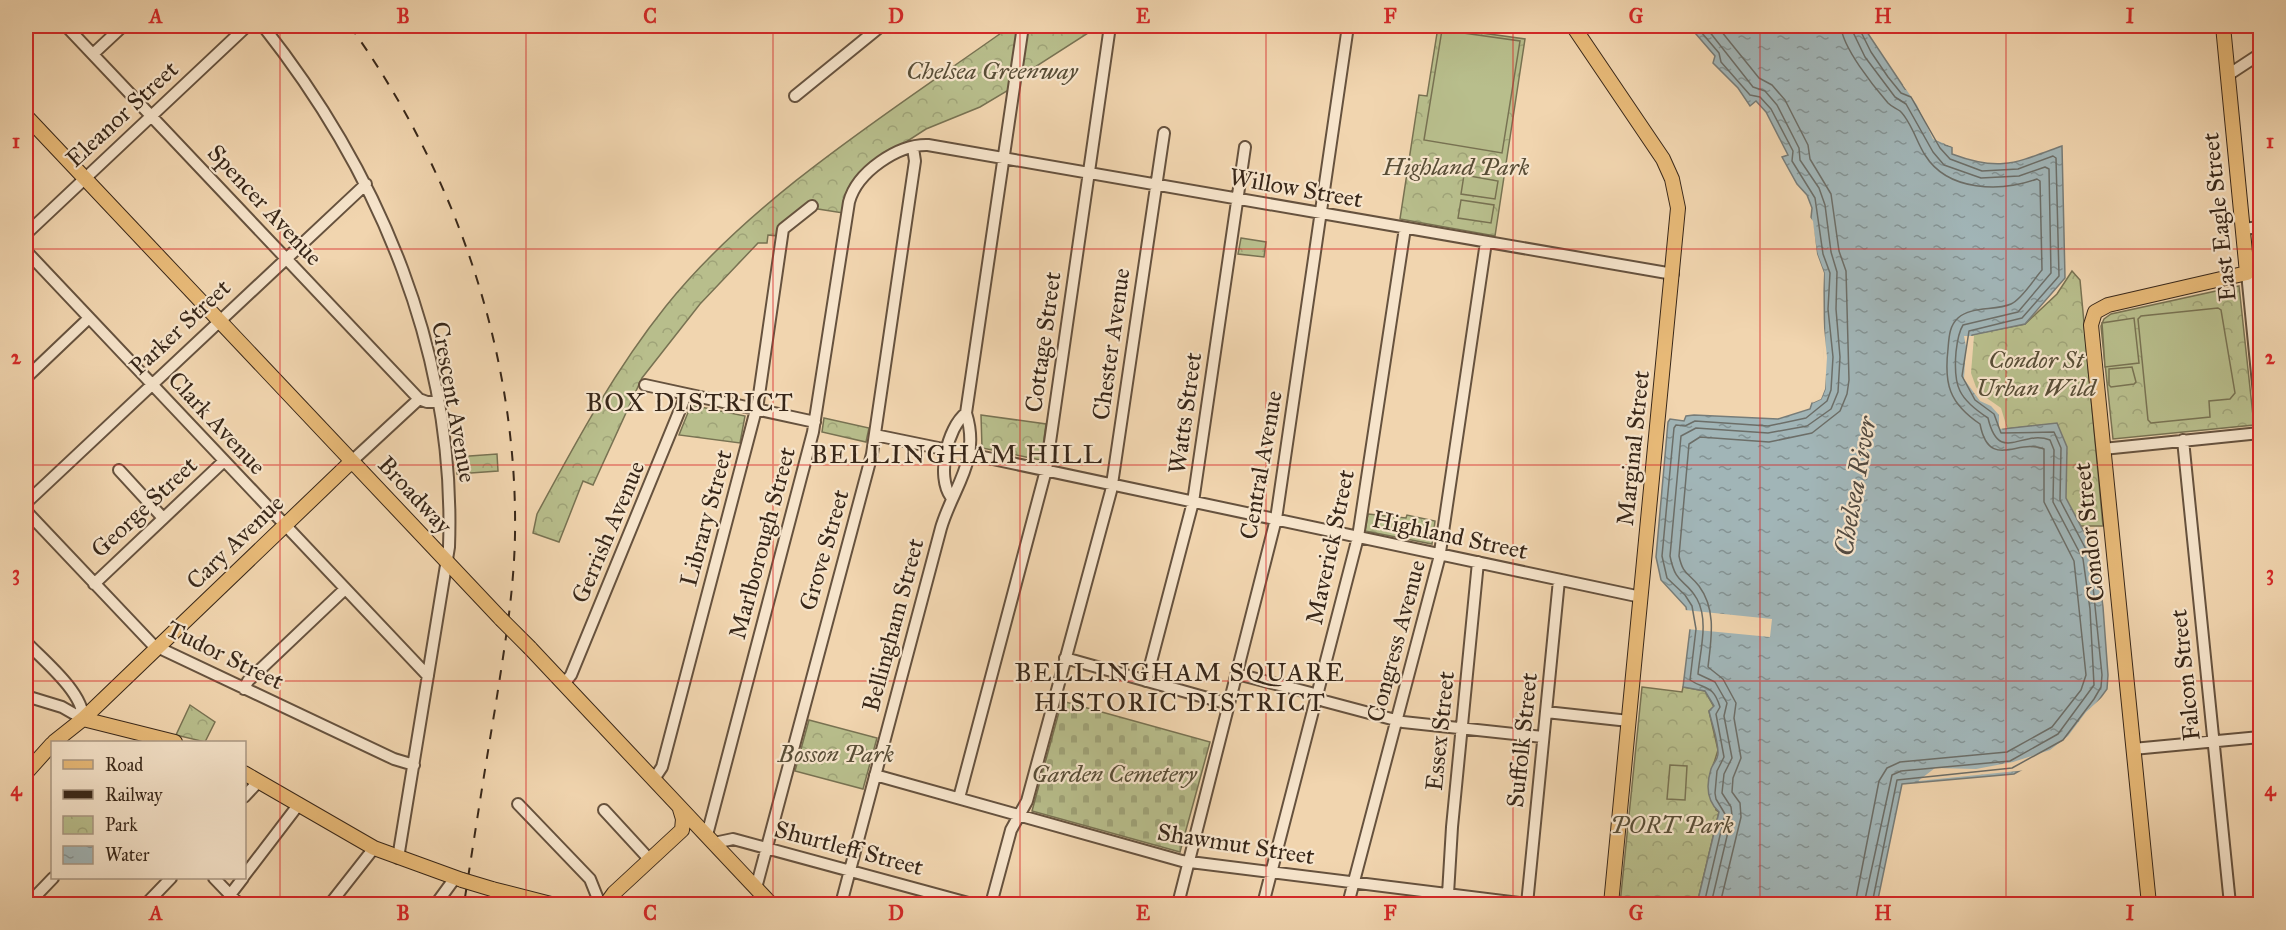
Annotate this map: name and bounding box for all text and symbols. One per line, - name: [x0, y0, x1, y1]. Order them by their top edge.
- text: A: [147, 4, 163, 28]
- text: B: [396, 4, 410, 28]
- text: C: [643, 4, 657, 28]
- text: D: [888, 4, 904, 28]
- text: E: [1136, 4, 1151, 28]
- text: F: [1383, 4, 1397, 28]
- text: G: [1629, 4, 1644, 28]
- text: H: [1874, 4, 1892, 28]
- text: I: [2126, 4, 2135, 28]
- street label: Eleanor Street: [60, 54, 185, 174]
- park label: Chelsea Greenway: [906, 56, 1079, 86]
- text: 1: [12, 129, 20, 153]
- text: 1: [2266, 129, 2274, 153]
- street label: East Eagle Street: [2195, 131, 2243, 303]
- street label: Spencer Avenue: [201, 138, 329, 272]
- park label: Highland Park: [1382, 152, 1530, 182]
- street label: Willow Street: [1227, 162, 1366, 215]
- street label: Chester Avenue: [1085, 266, 1137, 422]
- street label: Cottage Street: [1018, 269, 1068, 414]
- street label: Parker Street: [123, 272, 237, 381]
- street label: Crescent Avenue: [425, 319, 483, 485]
- text: 2: [11, 345, 22, 369]
- park label: Condor St Urban Wild: [1976, 345, 2097, 403]
- text: 2: [2265, 345, 2276, 369]
- street label: Watts Street: [1162, 350, 1208, 476]
- street label: Clark Avenue: [162, 365, 272, 481]
- street label: Marginal Street: [1610, 368, 1656, 527]
- district label: BOX DISTRICT: [586, 386, 794, 418]
- street label: Central Avenue: [1233, 388, 1289, 542]
- water label: Chelsea River: [1827, 413, 1883, 558]
- district label: BELLINGHAM HILL: [811, 438, 1103, 470]
- street label: Marlborough Street: [722, 443, 802, 642]
- street label: Library Street: [673, 446, 739, 589]
- street label: George Street: [85, 450, 204, 564]
- street label: Broadway: [371, 450, 459, 541]
- street label: Gerrish Avenue: [565, 456, 651, 608]
- street label: Condor Street: [2067, 460, 2111, 603]
- street label: Maverick Street: [1299, 466, 1361, 627]
- street label: Grove Street: [792, 486, 856, 614]
- street label: Cary Avenue: [180, 488, 290, 596]
- street label: Highland Street: [1369, 504, 1531, 566]
- street label: Bellingham Street: [855, 535, 931, 715]
- street label: Congress Avenue: [1360, 557, 1432, 725]
- text: 3: [12, 561, 20, 586]
- text: 3: [2266, 561, 2274, 586]
- street label: Falcon Street: [2163, 607, 2207, 742]
- street label: Tudor Street: [161, 614, 289, 697]
- district label: BELLINGHAM SQUARE HISTORIC DISTRICT: [1015, 656, 1345, 718]
- street label: Essex Street: [1419, 669, 1461, 792]
- street label: Suffolk Street: [1500, 671, 1544, 809]
- park label: Bosson Park: [777, 739, 894, 769]
- legend: [51, 741, 246, 879]
- text: Road: [105, 754, 143, 776]
- park label: Garden Cemetery: [1031, 759, 1198, 789]
- text: 4: [10, 777, 22, 802]
- text: 4: [2264, 777, 2276, 802]
- text: Railway: [105, 784, 163, 806]
- park label: PORT Park: [1610, 810, 1734, 840]
- text: Park: [105, 814, 138, 836]
- street label: Shurtleff Street: [771, 814, 927, 882]
- street label: Shawmut Street: [1155, 817, 1317, 871]
- text: Water: [105, 844, 150, 866]
- text: A: [147, 901, 163, 925]
- text: B: [396, 901, 410, 925]
- text: C: [643, 901, 657, 925]
- text: D: [888, 901, 904, 925]
- text: E: [1136, 901, 1151, 925]
- text: F: [1383, 901, 1397, 925]
- text: G: [1629, 901, 1644, 925]
- text: H: [1874, 901, 1892, 925]
- text: I: [2126, 901, 2135, 925]

